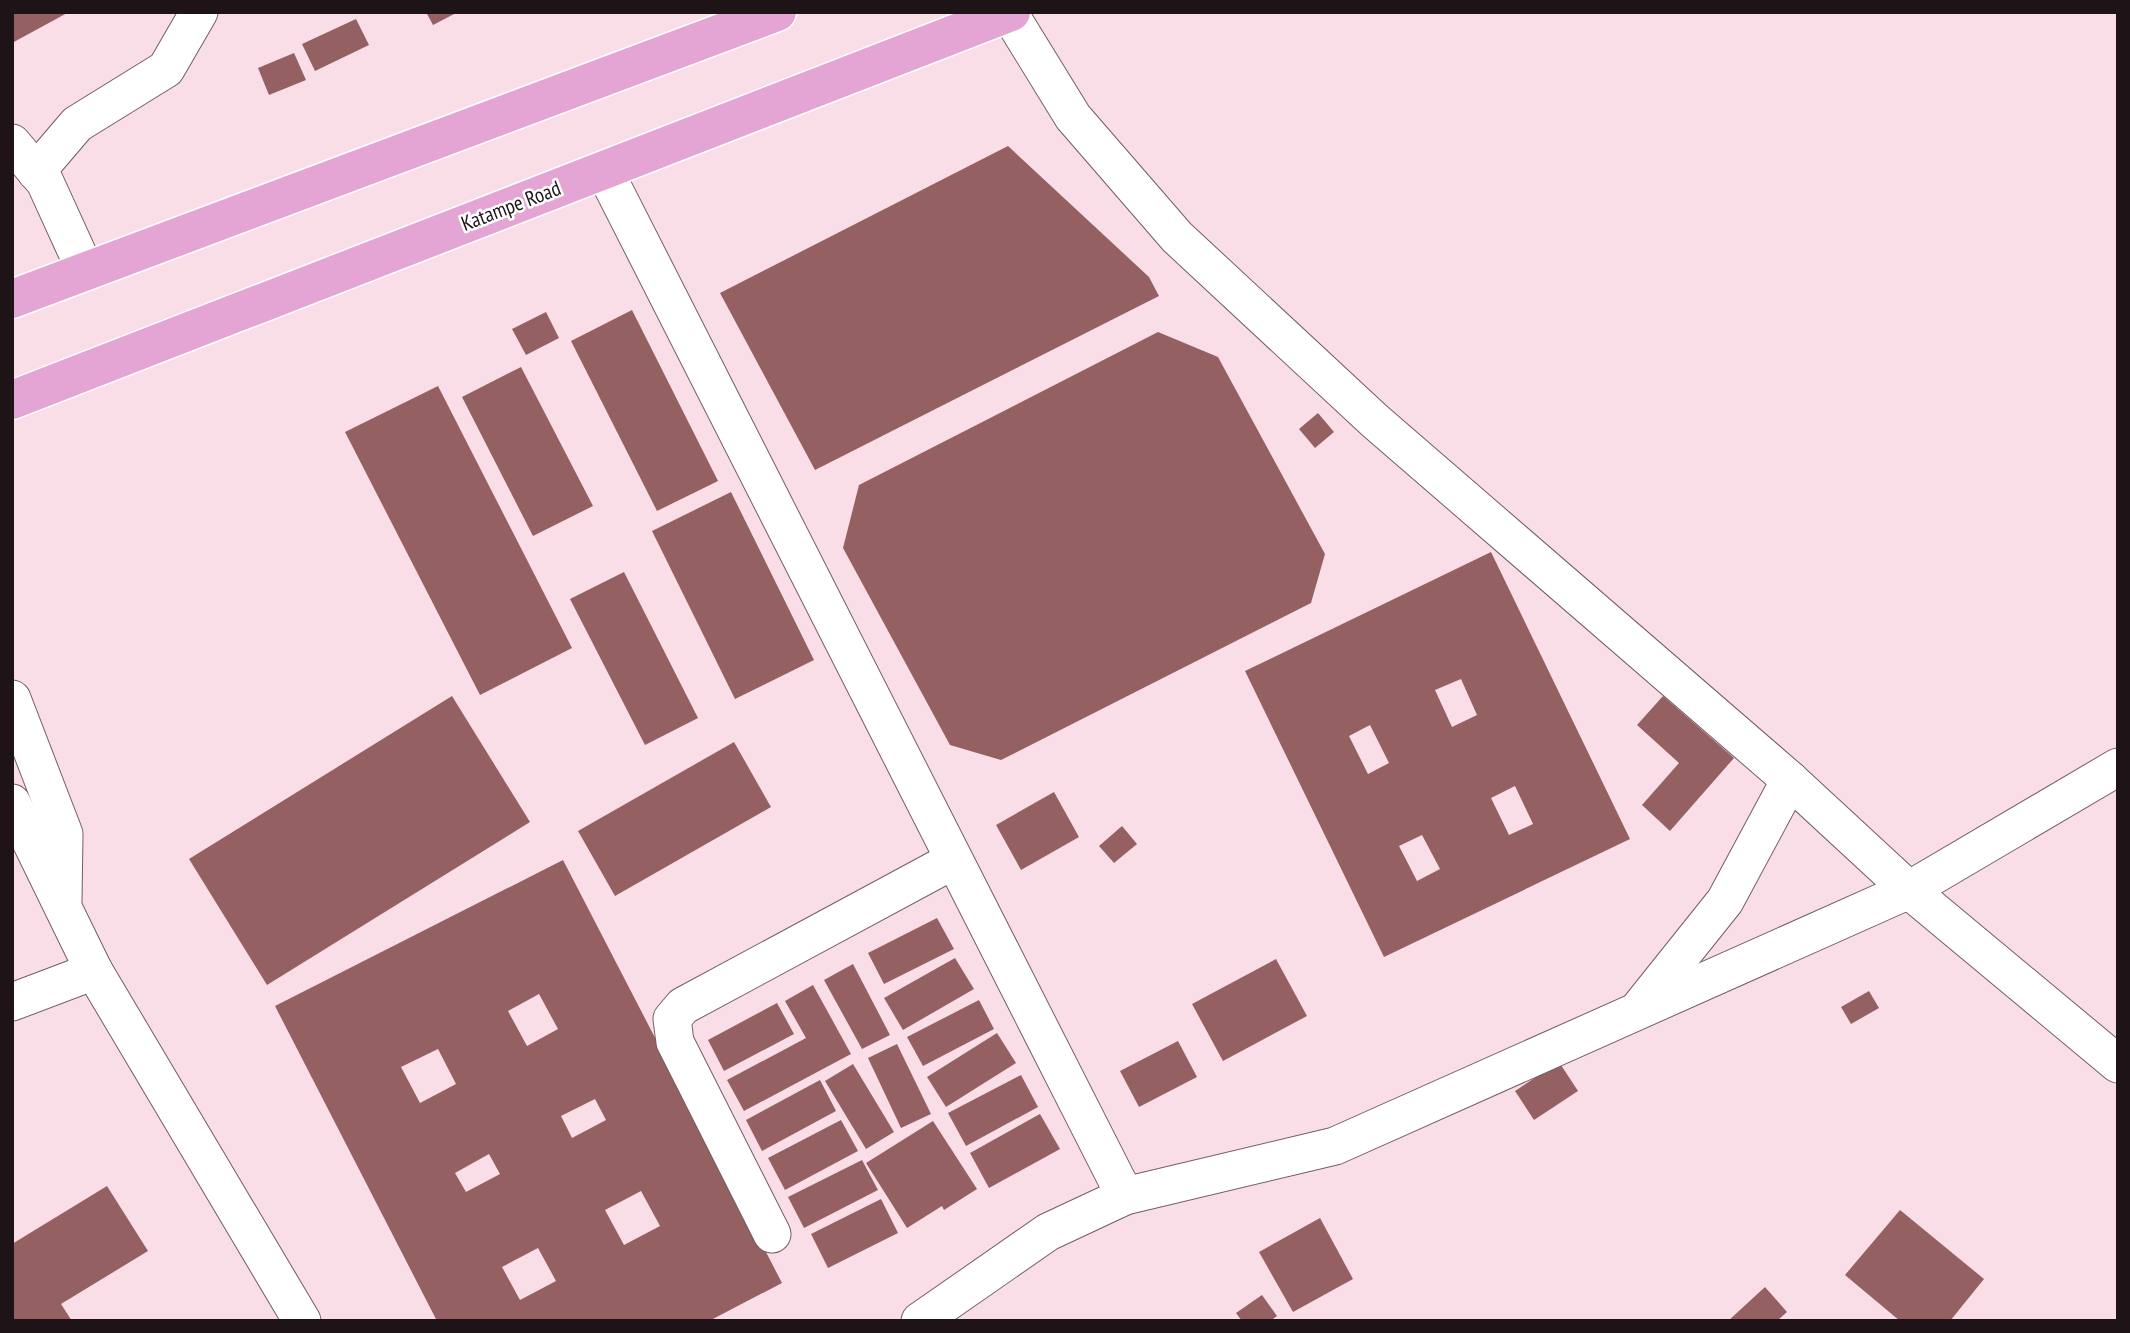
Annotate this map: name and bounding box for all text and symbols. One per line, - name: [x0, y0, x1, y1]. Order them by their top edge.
- street label: Katampe Road: [457, 174, 564, 237]

